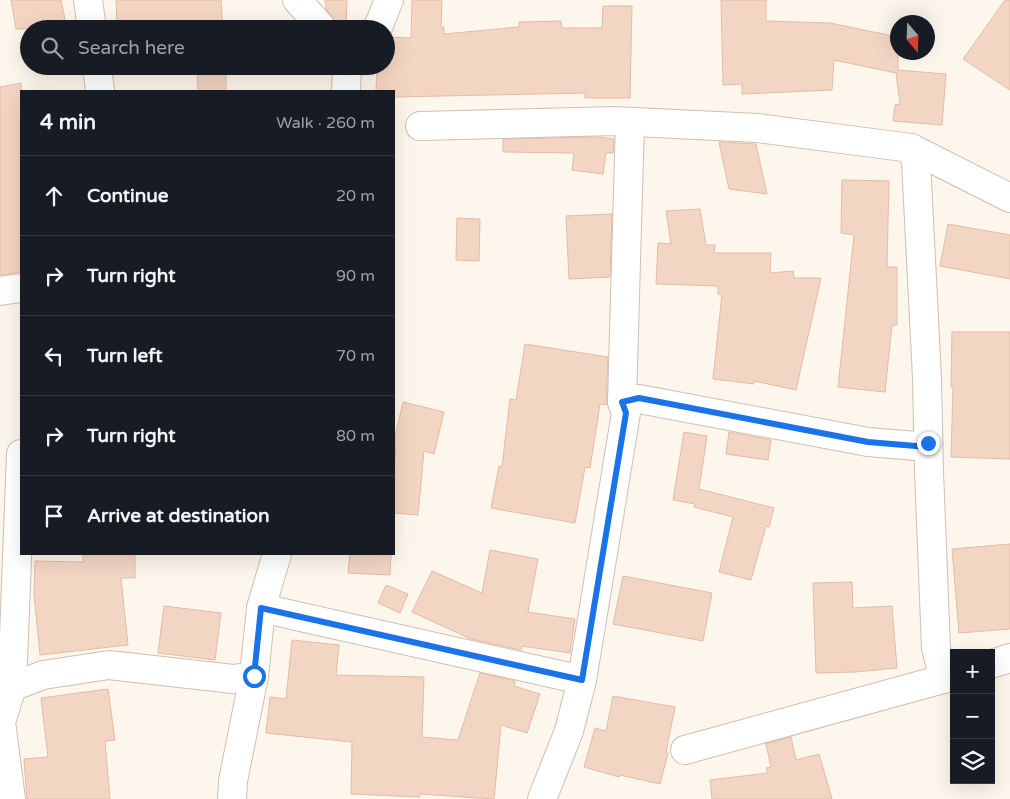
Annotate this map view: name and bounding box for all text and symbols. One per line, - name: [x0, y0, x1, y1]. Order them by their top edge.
- north arrow: [890, 15, 935, 60]
- search box: [20, 20, 395, 75]
- icon: search: [38, 34, 66, 62]
- text: Search here: [78, 37, 185, 59]
- text: 4 min: [40, 110, 96, 135]
- text: Walk · 260 m: [276, 113, 375, 133]
- icon: ahead: [40, 182, 68, 210]
- text: Continue: [87, 185, 169, 207]
- text: 20 m: [336, 186, 375, 206]
- icon: right: [40, 262, 68, 290]
- text: Turn right: [87, 265, 175, 287]
- text: 90 m: [336, 266, 375, 286]
- icon: left: [40, 342, 68, 370]
- text: Turn left: [87, 345, 163, 367]
- text: 70 m: [336, 346, 375, 366]
- icon: right: [40, 422, 68, 450]
- text: Turn right: [87, 425, 175, 447]
- text: 80 m: [336, 426, 375, 446]
- route end: [917, 432, 940, 455]
- icon: arrive: [40, 502, 68, 530]
- text: Arrive at destination: [87, 505, 270, 527]
- map controls: [950, 649, 995, 784]
- button: +: [950, 649, 995, 694]
- route start: [243, 665, 266, 688]
- button: −: [950, 694, 995, 739]
- button: layers: [950, 739, 995, 784]

